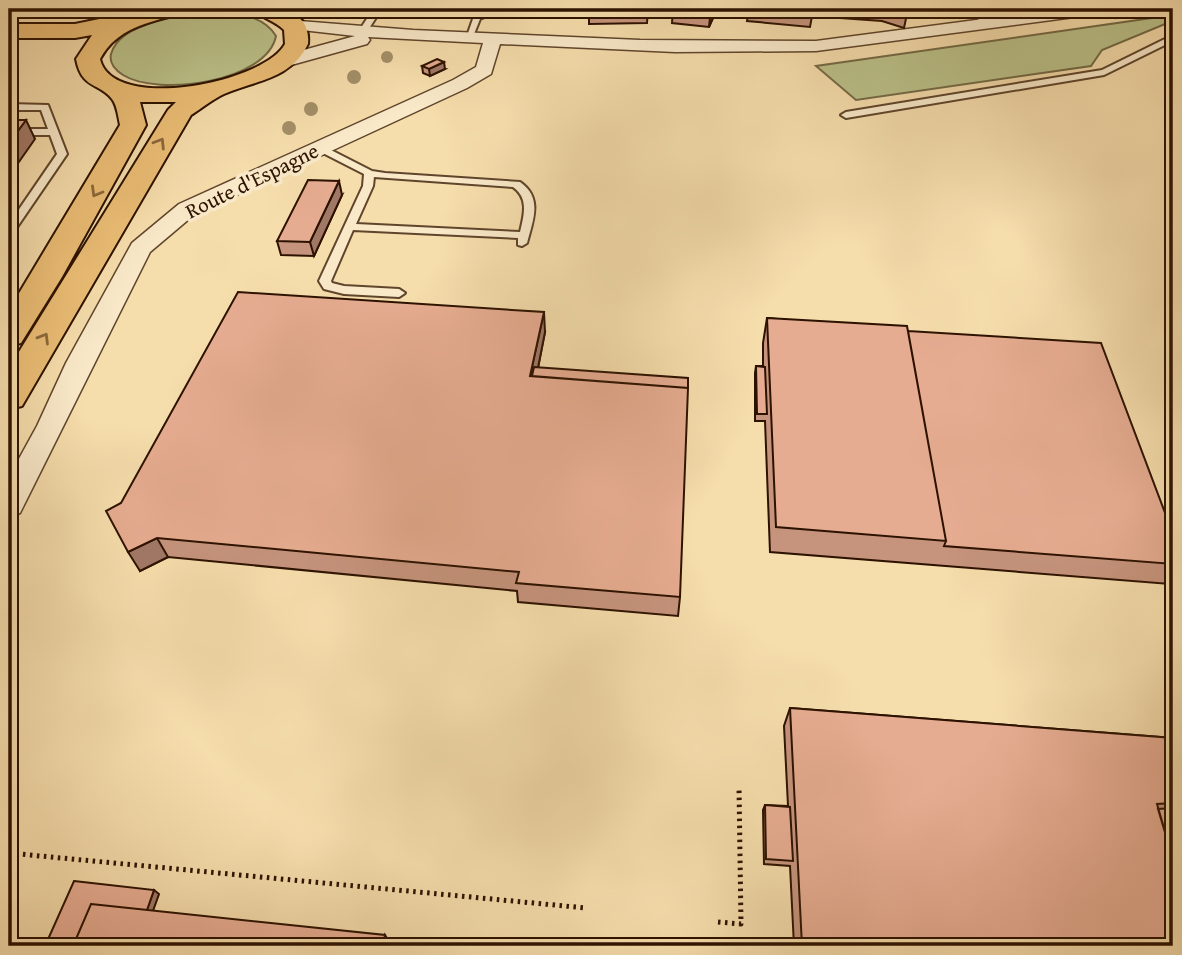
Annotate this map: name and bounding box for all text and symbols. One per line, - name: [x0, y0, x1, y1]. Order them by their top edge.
- street label: Route d'Espagne: [180, 135, 324, 226]
- one-way arrow: [152, 137, 165, 150]
- one-way arrow: [91, 185, 104, 198]
- one-way arrow: [36, 333, 49, 346]

